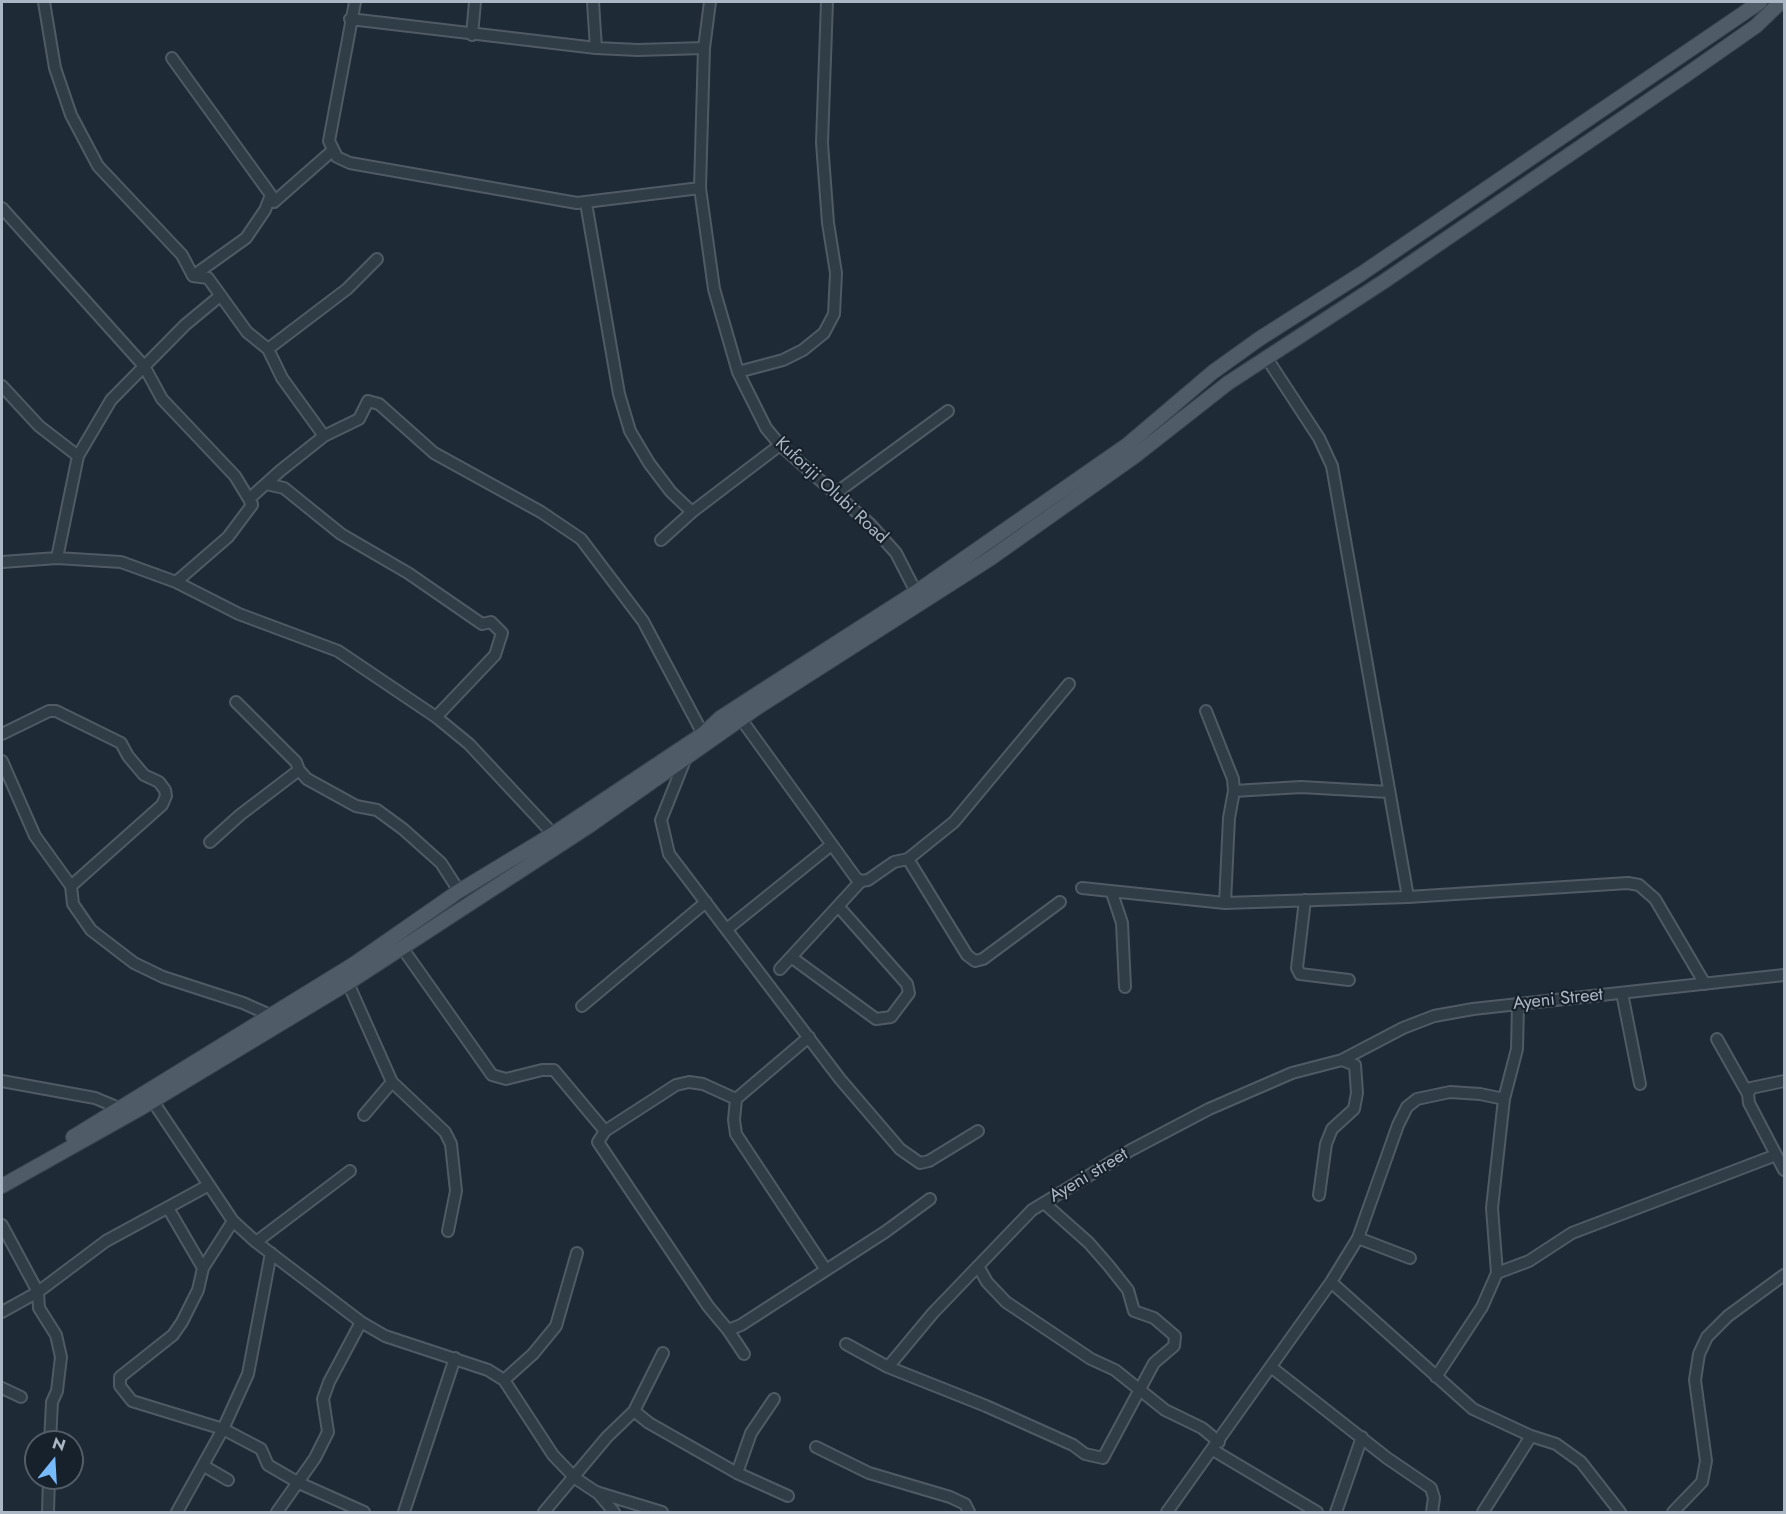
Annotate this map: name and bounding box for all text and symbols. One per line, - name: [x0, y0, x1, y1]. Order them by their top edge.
- street label: Kuforiji Olubi Road: [770, 433, 892, 549]
- street label: Ayeni Street: [1512, 985, 1604, 1015]
- street label: Ayeni street: [1046, 1144, 1132, 1208]
- north arrow: [24, 1430, 84, 1490]
- text: N: [49, 1431, 69, 1457]

